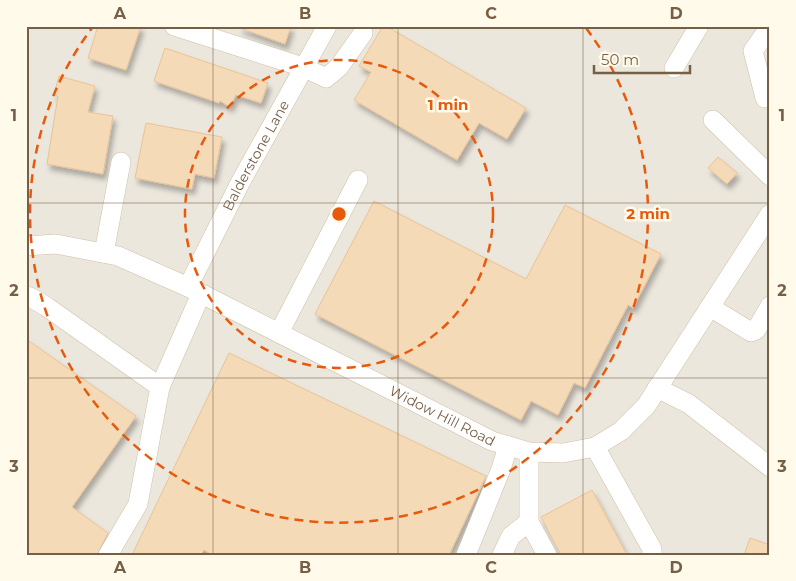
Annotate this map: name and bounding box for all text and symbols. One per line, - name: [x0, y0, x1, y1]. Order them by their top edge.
- text: A: [113, 4, 127, 23]
- text: B: [299, 4, 311, 23]
- text: C: [485, 4, 497, 23]
- text: D: [669, 4, 683, 23]
- scale bar: [594, 42, 690, 74]
- text: 50 m: [601, 50, 639, 69]
- text: 1 min: [428, 95, 468, 114]
- street label: Balderstone Lane: [219, 97, 293, 214]
- text: 1: [11, 106, 17, 125]
- text: 1: [779, 106, 785, 125]
- text: 2 min: [626, 204, 670, 223]
- centre of rings: [330, 205, 348, 223]
- text: 2: [9, 281, 19, 300]
- text: 2: [777, 281, 787, 300]
- street label: Widow Hill Road: [387, 382, 498, 450]
- text: 3: [8, 457, 19, 476]
- text: 3: [776, 457, 787, 476]
- text: A: [113, 558, 127, 577]
- text: B: [299, 558, 311, 577]
- text: C: [485, 558, 497, 577]
- text: D: [669, 558, 683, 577]

